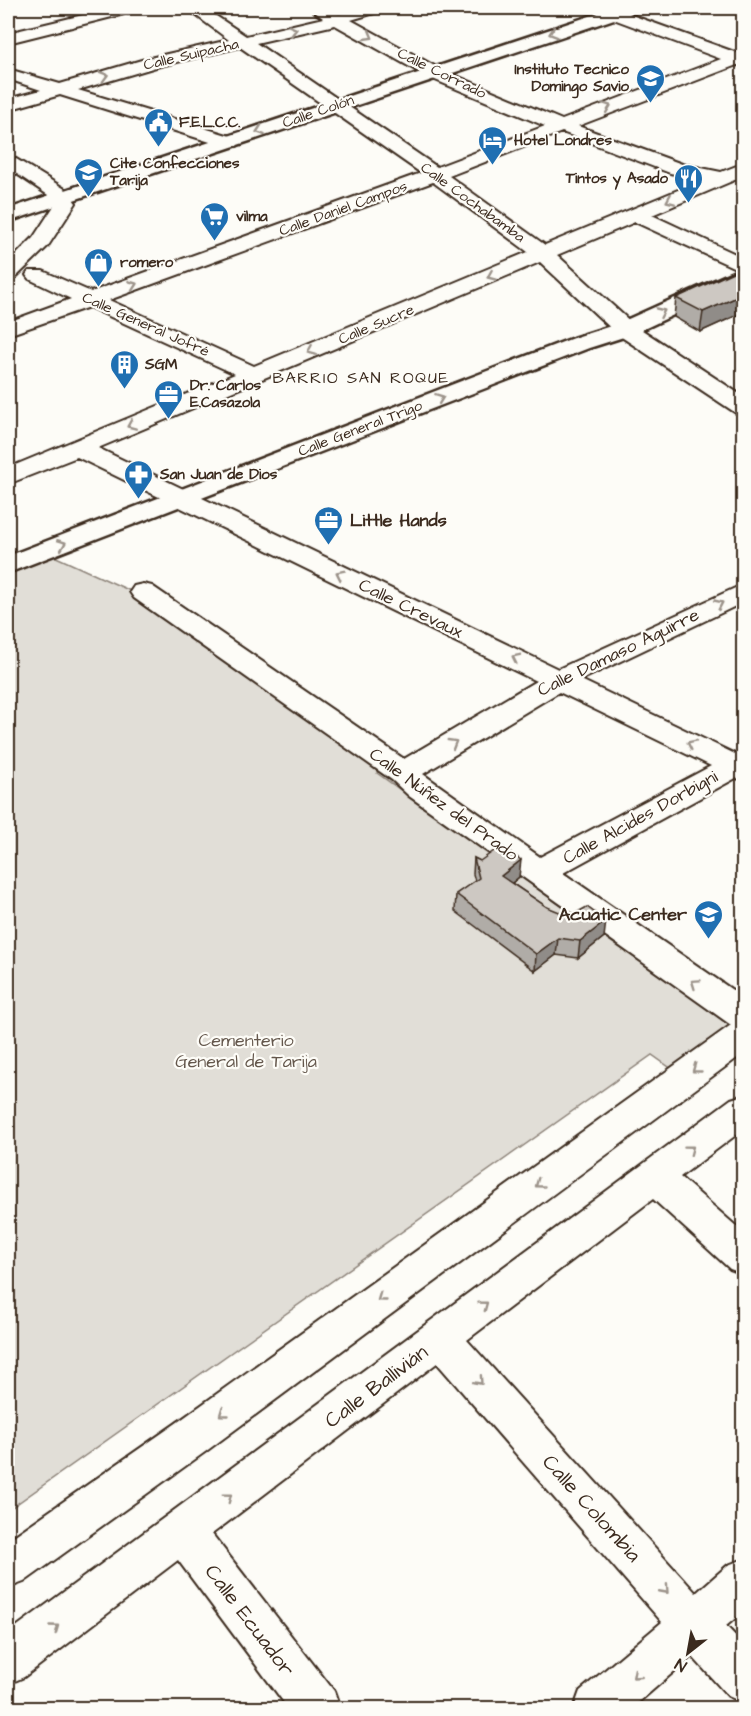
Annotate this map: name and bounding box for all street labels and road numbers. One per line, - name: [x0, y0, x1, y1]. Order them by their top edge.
- street label: Calle Suipacha: [141, 33, 241, 76]
- street label: Calle Corrado: [394, 43, 490, 104]
- street label: Calle Colón: [280, 89, 357, 134]
- street label: Calle Cochabamba: [416, 157, 530, 248]
- street label: Calle Daniel Campos: [276, 175, 411, 241]
- street label: Calle General Jofré: [79, 287, 213, 362]
- street label: Calle Sucre: [335, 299, 417, 350]
- street label: Calle General Trigo: [295, 395, 426, 463]
- street label: Calle Crevaux: [355, 572, 468, 645]
- street label: Calle Damaso Aguirre: [533, 602, 704, 703]
- street label: Calle Núñez del Prado: [364, 742, 523, 867]
- street label: Calle Alcides Dorbigni: [558, 764, 723, 871]
- street label: Calle Ballivián: [319, 1338, 434, 1435]
- street label: Calle Colombia: [535, 1448, 648, 1569]
- street label: Calle Ecuador: [198, 1558, 301, 1683]

